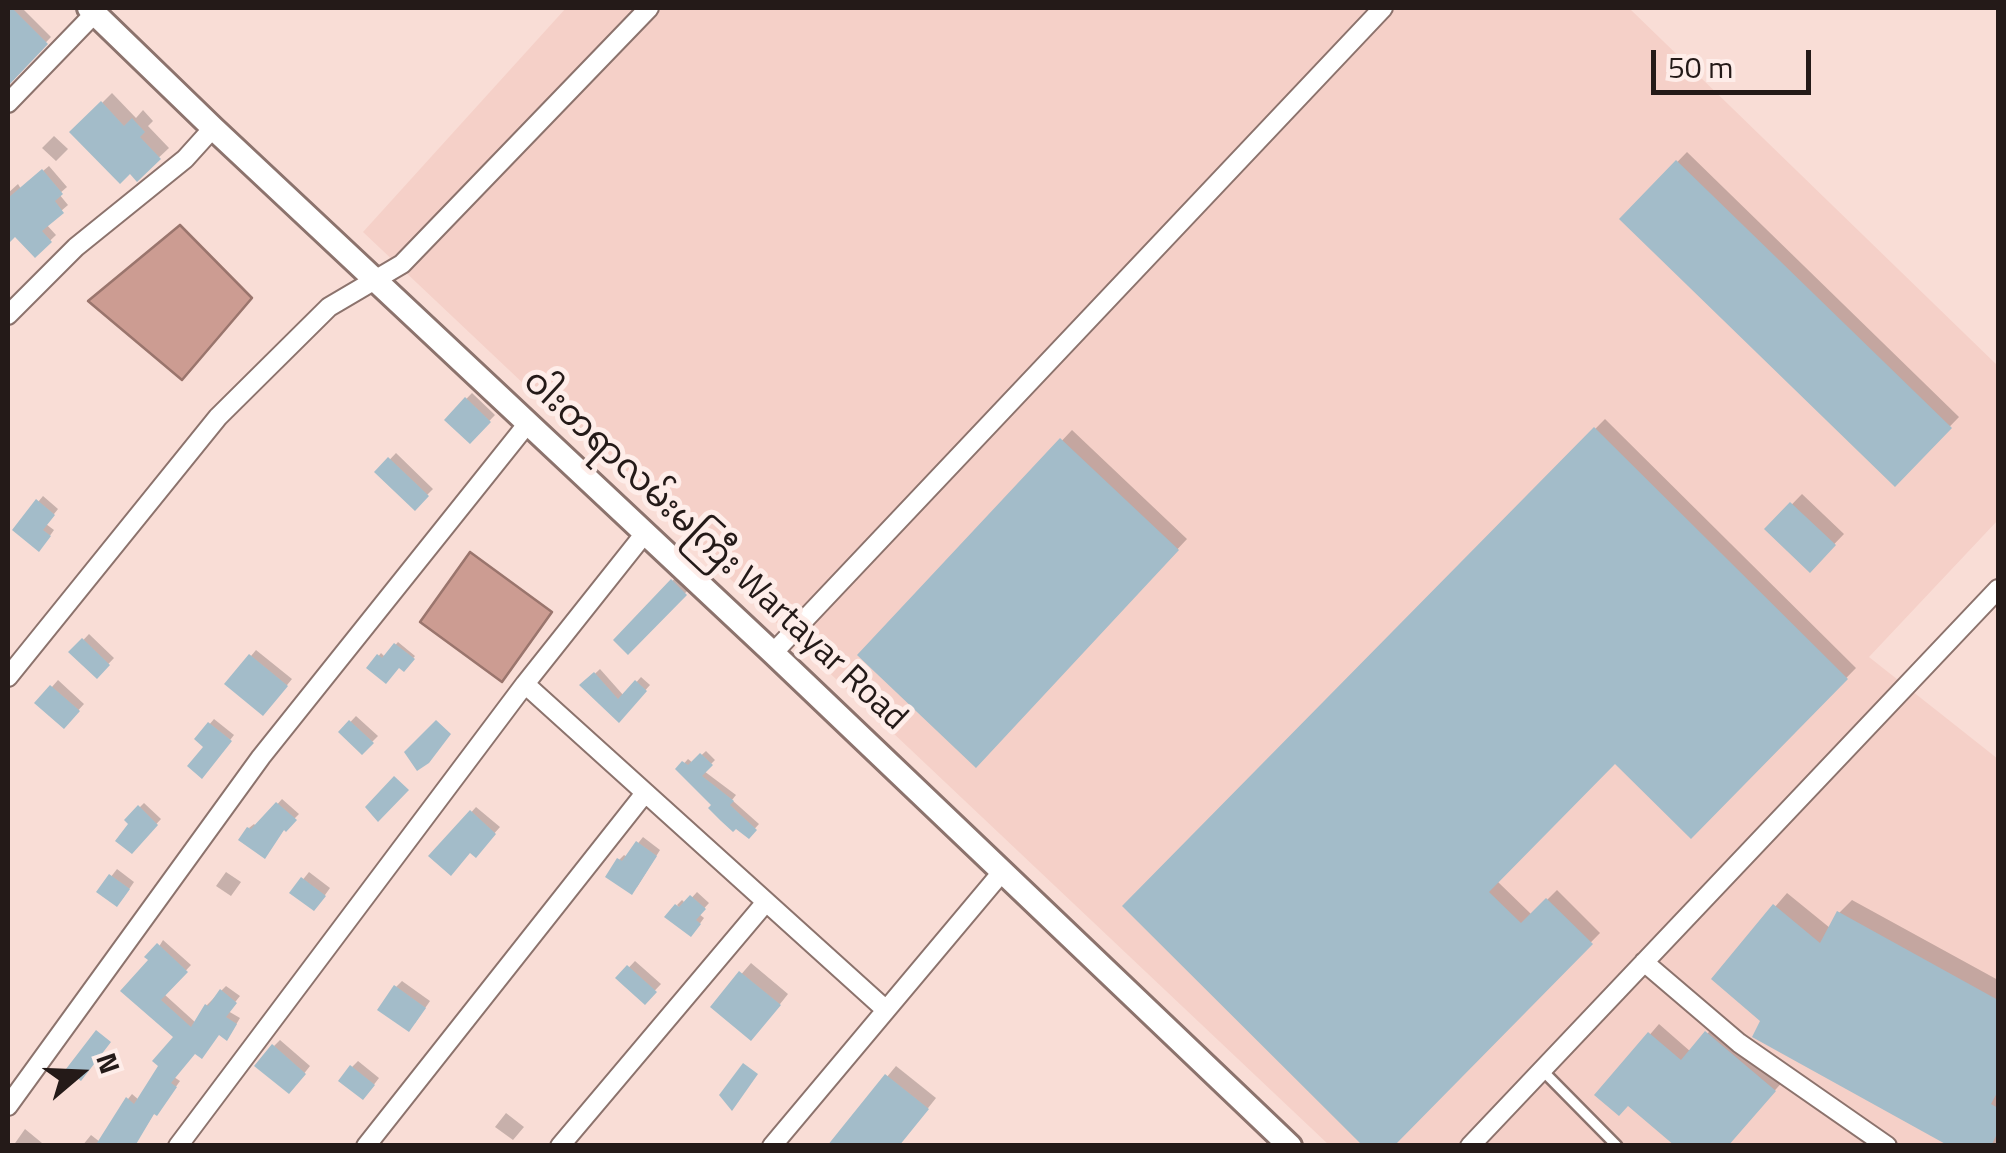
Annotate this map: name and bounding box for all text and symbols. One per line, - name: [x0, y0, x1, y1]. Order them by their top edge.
- scale bar: [1656, 30, 1816, 92]
- text: 50 m: [1668, 44, 1733, 90]
- street label: ဝါးတရာလမ်းမကြီး Wartayar Road: [513, 362, 915, 740]
- north arrow: [30, 1023, 130, 1123]
- text: N: [85, 1047, 132, 1079]

